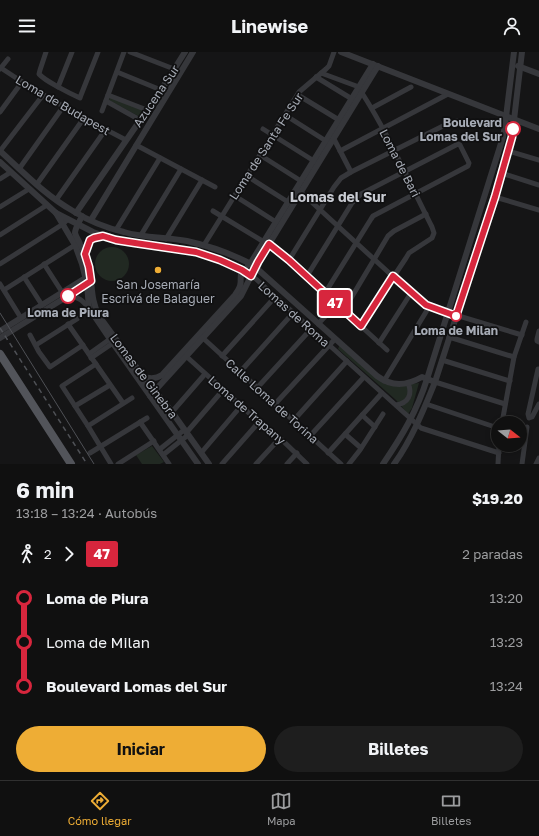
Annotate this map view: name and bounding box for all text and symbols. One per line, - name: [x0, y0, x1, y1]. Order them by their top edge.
- icon: menu: [16, 15, 38, 37]
- text: Linewise: [231, 15, 308, 37]
- icon: person: [501, 15, 523, 37]
- street label: Azucena Sur: [130, 62, 182, 130]
- street label: Loma de Budapest: [13, 72, 113, 138]
- street label: Loma de Santa Fe Sur: [226, 89, 306, 202]
- place label: Boulevard Lomas del Sur: [419, 115, 502, 144]
- marker: Boulevard Lomas del Sur: [505, 121, 521, 137]
- street label: Loma de Bari: [376, 126, 424, 200]
- district label: Lomas del Sur: [290, 188, 387, 205]
- marker: San Josemaría Escrivá de Balaguer: [153, 265, 163, 275]
- place label: San Josemaría Escrivá de Balaguer: [101, 277, 215, 306]
- street label: Lomas de Roma: [255, 278, 333, 350]
- marker: Loma de Piura: [60, 288, 76, 304]
- line badge: 47: [317, 290, 353, 316]
- text: 47: [327, 294, 343, 311]
- place label: Loma de Piura: [27, 305, 109, 320]
- marker: Loma de Milan: [450, 310, 462, 322]
- place label: Loma de Milan: [414, 323, 498, 338]
- street label: Lomas de Ginebra: [107, 330, 181, 422]
- street label: Calle Loma de Torina: [222, 355, 322, 447]
- street label: Loma de Trapany: [205, 372, 289, 448]
- north arrow: [491, 416, 527, 452]
- map controls: [491, 416, 527, 452]
- text: 6 min: [16, 476, 74, 503]
- text: $19.20: [472, 489, 523, 507]
- text: 13:18 – 13:24 · Autobús: [16, 505, 157, 521]
- icon: walk: [16, 543, 38, 565]
- icon: forward: [58, 543, 80, 565]
- text: 47: [94, 545, 110, 562]
- text: 2: [44, 546, 52, 562]
- text: 2 paradas: [462, 546, 523, 562]
- text: Loma de Piura: [46, 589, 148, 607]
- text: 13:20: [490, 590, 523, 606]
- text: Loma de Milan: [46, 633, 150, 651]
- text: 13:23: [490, 634, 523, 650]
- text: Boulevard Lomas del Sur: [46, 677, 227, 695]
- text: 13:24: [490, 678, 523, 694]
- button: Iniciar: [16, 726, 266, 772]
- button: Billetes: [274, 726, 523, 772]
- tab: Cómo llegar: [68, 790, 131, 827]
- tab: Mapa: [267, 790, 296, 827]
- tab: Billetes: [431, 790, 471, 827]

